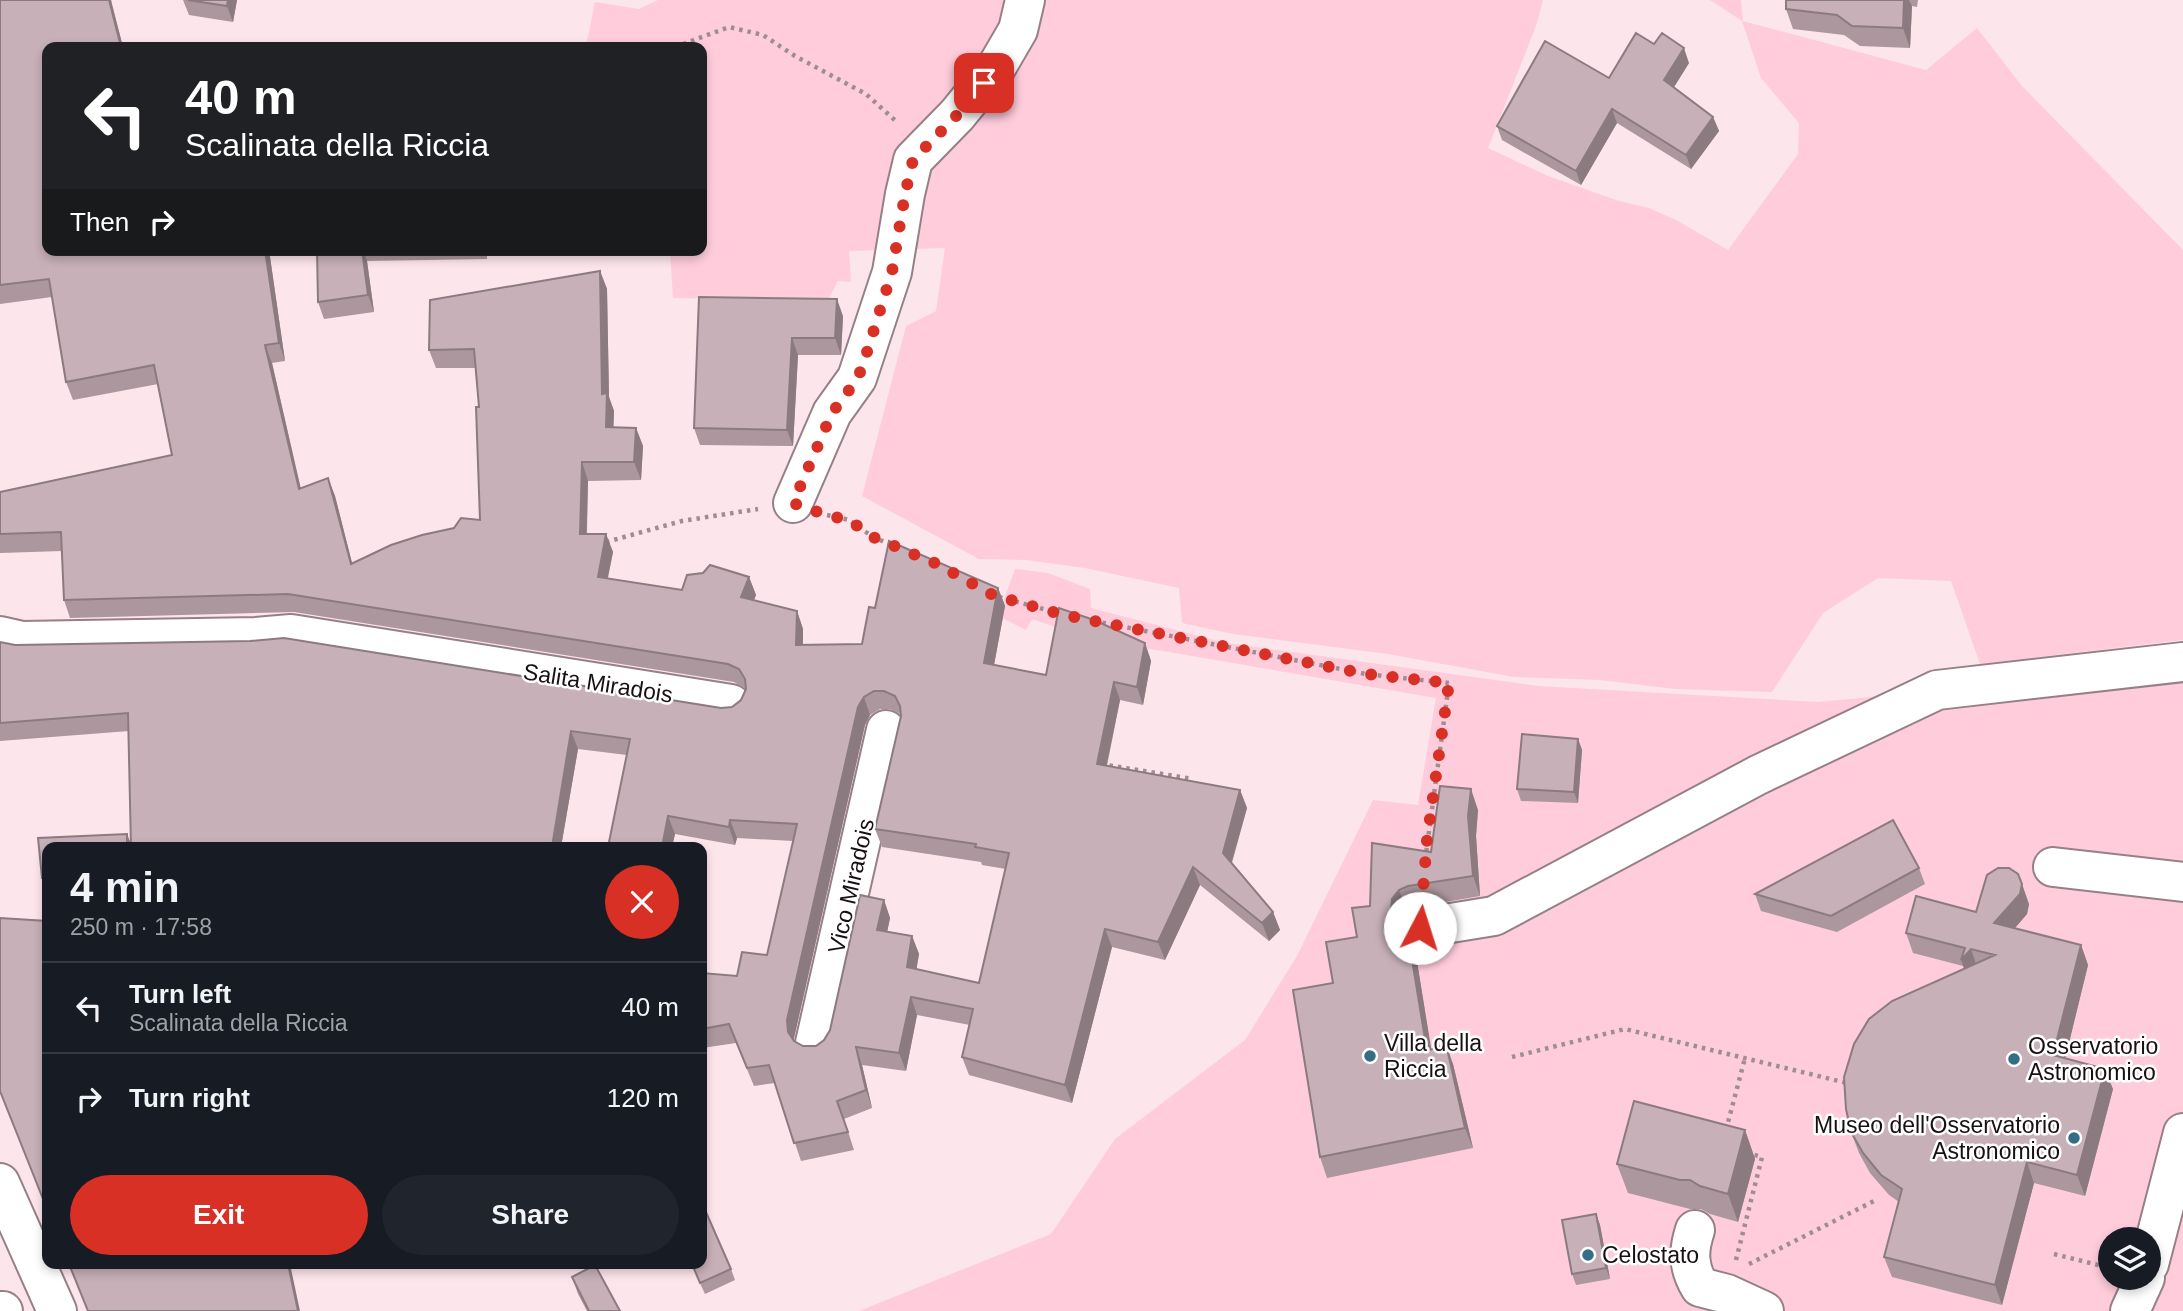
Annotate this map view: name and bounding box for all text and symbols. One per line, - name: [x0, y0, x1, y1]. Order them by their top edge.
- pin: [954, 53, 1014, 113]
- icon: arrive: [965, 64, 1003, 102]
- icon: left: [70, 70, 161, 161]
- text: 40 m: [185, 70, 297, 124]
- text: Scalinata della Riccia: [185, 127, 489, 163]
- icon: right: [143, 203, 181, 241]
- text: Then: [70, 207, 129, 237]
- street label: Salita Miradois: [521, 658, 675, 708]
- street label: Vico Miradois: [823, 816, 879, 956]
- text: 4 min: [70, 864, 180, 911]
- button: close: [605, 865, 679, 939]
- position arrow: [1383, 891, 1457, 965]
- text: 250 m · 17:58: [70, 914, 212, 940]
- text: Turn left: [129, 979, 231, 1009]
- icon: left: [70, 989, 108, 1027]
- text: 40 m: [621, 992, 679, 1022]
- text: Scalinata della Riccia: [129, 1010, 348, 1036]
- place label: Villa della Riccia: [1384, 1030, 1482, 1082]
- place label: Osservatorio Astronomico: [2028, 1033, 2158, 1085]
- marker: Villa della Riccia: [1362, 1048, 1378, 1064]
- marker: Osservatorio Astronomico: [2006, 1051, 2022, 1067]
- icon: right: [70, 1080, 108, 1118]
- text: Turn right: [129, 1083, 250, 1113]
- text: 120 m: [607, 1083, 679, 1113]
- place label: Museo dell'Osservatorio Astronomico: [1814, 1112, 2060, 1164]
- marker: Museo dell'Osservatorio Astronomico: [2066, 1130, 2082, 1146]
- button: Exit: [70, 1175, 368, 1255]
- button: Share: [382, 1175, 679, 1255]
- map controls: [2098, 1227, 2161, 1290]
- button: layers: [2098, 1227, 2161, 1290]
- place label: Celostato: [1602, 1242, 1699, 1268]
- marker: Celostato: [1580, 1247, 1596, 1263]

